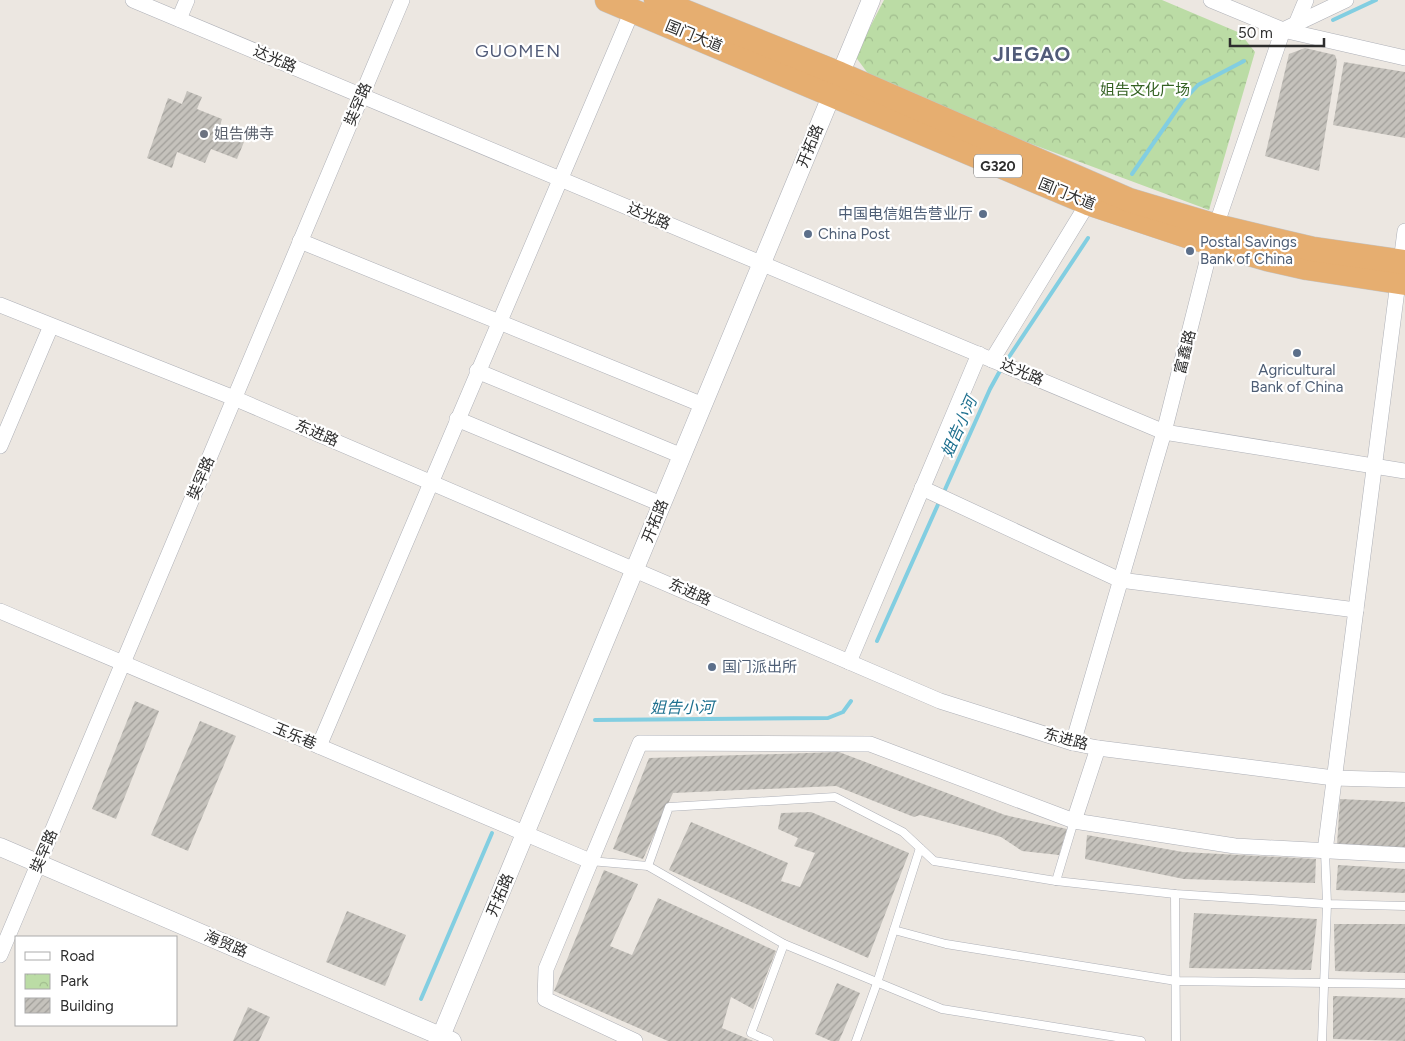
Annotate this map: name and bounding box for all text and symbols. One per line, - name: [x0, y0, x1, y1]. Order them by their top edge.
- scale bar: [1230, 15, 1324, 47]
- street label: 国门大道: [663, 16, 725, 56]
- text: 50 m: [1238, 24, 1273, 42]
- district label: GUOMEN: [475, 40, 561, 62]
- street label: 达光路: [251, 42, 299, 76]
- district label: JIEGAO: [993, 42, 1071, 66]
- street label: 奘罕路: [341, 80, 375, 128]
- park label: 姐告文化广场: [1100, 81, 1190, 99]
- street label: 开拓路: [793, 122, 827, 170]
- place label: 姐告佛寺: [214, 125, 274, 143]
- marker: 姐告佛寺: [198, 128, 210, 140]
- road number: G320: [974, 154, 1022, 178]
- street label: 国门大道: [1036, 174, 1098, 214]
- street label: 达光路: [625, 199, 673, 233]
- place label: 中国电信姐告营业厅: [838, 205, 973, 223]
- marker: 中国电信姐告营业厅: [977, 208, 989, 220]
- place label: China Post: [818, 225, 891, 243]
- marker: China Post: [802, 228, 814, 240]
- place label: Postal Savings Bank of China: [1200, 233, 1297, 268]
- marker: Postal Savings Bank of China: [1184, 245, 1196, 257]
- street label: 富鑫路: [1171, 328, 1199, 376]
- marker: Agricultural Bank of China: [1291, 347, 1303, 359]
- street label: 达光路: [998, 355, 1046, 389]
- place label: Agricultural Bank of China: [1251, 361, 1343, 396]
- water label: 姐告小河: [937, 391, 982, 460]
- street label: 东进路: [293, 416, 341, 450]
- street label: 奘罕路: [184, 454, 218, 502]
- street label: 开拓路: [638, 497, 672, 545]
- street label: 东进路: [666, 575, 714, 609]
- place label: 国门派出所: [722, 658, 797, 676]
- marker: 国门派出所: [706, 661, 718, 673]
- water label: 姐告小河: [650, 698, 717, 717]
- street label: 玉乐巷: [271, 719, 319, 753]
- street label: 东进路: [1042, 724, 1090, 754]
- street label: 奘罕路: [27, 827, 61, 875]
- street label: 开拓路: [483, 871, 517, 919]
- street label: 海贸路: [202, 927, 250, 961]
- legend: [15, 936, 178, 1026]
- text: Road: [60, 947, 95, 965]
- text: Park: [60, 972, 89, 990]
- text: Building: [60, 997, 114, 1015]

